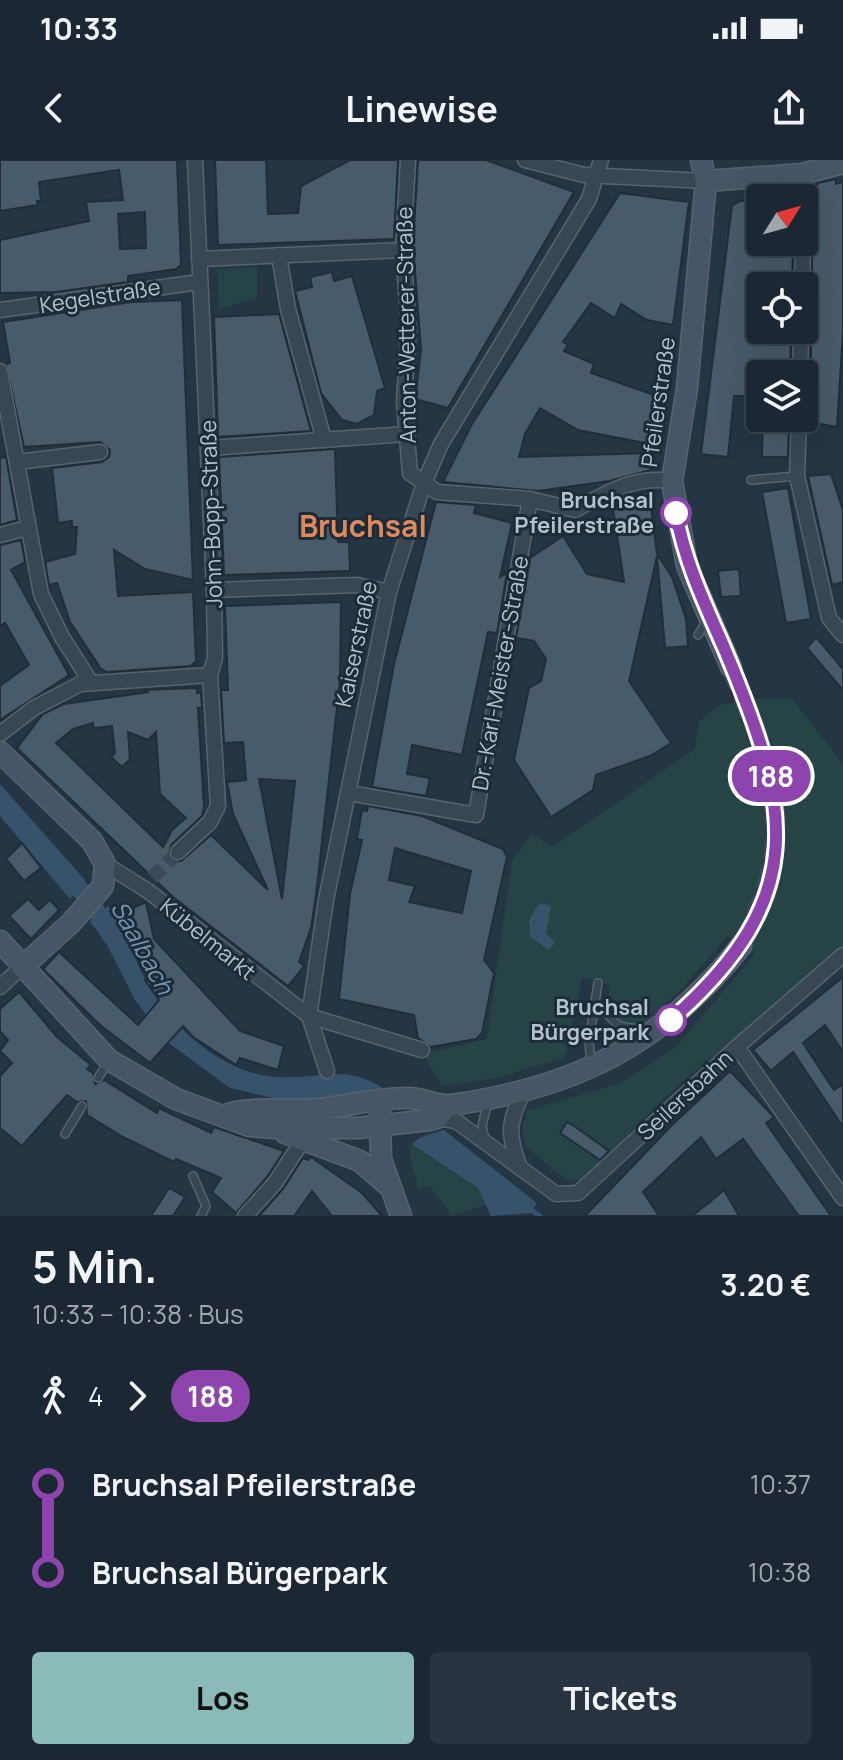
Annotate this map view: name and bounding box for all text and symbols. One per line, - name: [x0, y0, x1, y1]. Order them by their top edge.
- text: 10:33: [40, 8, 118, 49]
- text: Linewise: [345, 84, 498, 133]
- icon: back: [32, 86, 76, 130]
- icon: share: [767, 86, 811, 130]
- north arrow: [746, 184, 818, 256]
- map controls: [746, 184, 818, 432]
- street label: Anton-Wetterer-Straße: [389, 206, 423, 444]
- street label: Kegelstraße: [37, 272, 163, 320]
- button: locate: [746, 272, 818, 344]
- street label: Pfeilerstraße: [634, 335, 682, 469]
- button: layers: [746, 360, 818, 432]
- street label: John-Bopp-Straße: [193, 419, 229, 609]
- place label: Bruchsal Pfeilerstraße: [514, 485, 654, 540]
- marker: Bruchsal Pfeilerstraße: [661, 498, 691, 528]
- district label: Bruchsal: [299, 505, 427, 546]
- street label: Dr.-Karl-Meister-Straße: [465, 553, 535, 793]
- street label: Kaiserstraße: [328, 578, 384, 710]
- line badge: 188: [725, 750, 817, 802]
- text: 188: [748, 757, 794, 795]
- street label: Kübelmarkt: [154, 891, 262, 987]
- water label: Saalbach: [104, 894, 183, 1000]
- place label: Bruchsal Bürgerpark: [531, 992, 650, 1047]
- marker: Bruchsal Bürgerpark: [656, 1005, 686, 1035]
- street label: Seilersbahn: [631, 1043, 739, 1147]
- text: 5 Min.: [32, 1236, 157, 1296]
- text: 3.20 €: [720, 1264, 811, 1305]
- text: 10:33 – 10:38 · Bus: [32, 1296, 244, 1332]
- icon: walk: [32, 1374, 76, 1418]
- icon: forward: [115, 1374, 159, 1418]
- text: 188: [187, 1377, 234, 1415]
- text: 4: [88, 1378, 103, 1414]
- text: Bruchsal Pfeilerstraße: [92, 1464, 416, 1505]
- text: 10:37: [750, 1466, 811, 1502]
- text: Bruchsal Bürgerpark: [92, 1552, 387, 1593]
- text: 10:38: [748, 1554, 811, 1590]
- button: Los: [32, 1652, 414, 1744]
- button: Tickets: [430, 1652, 811, 1744]

